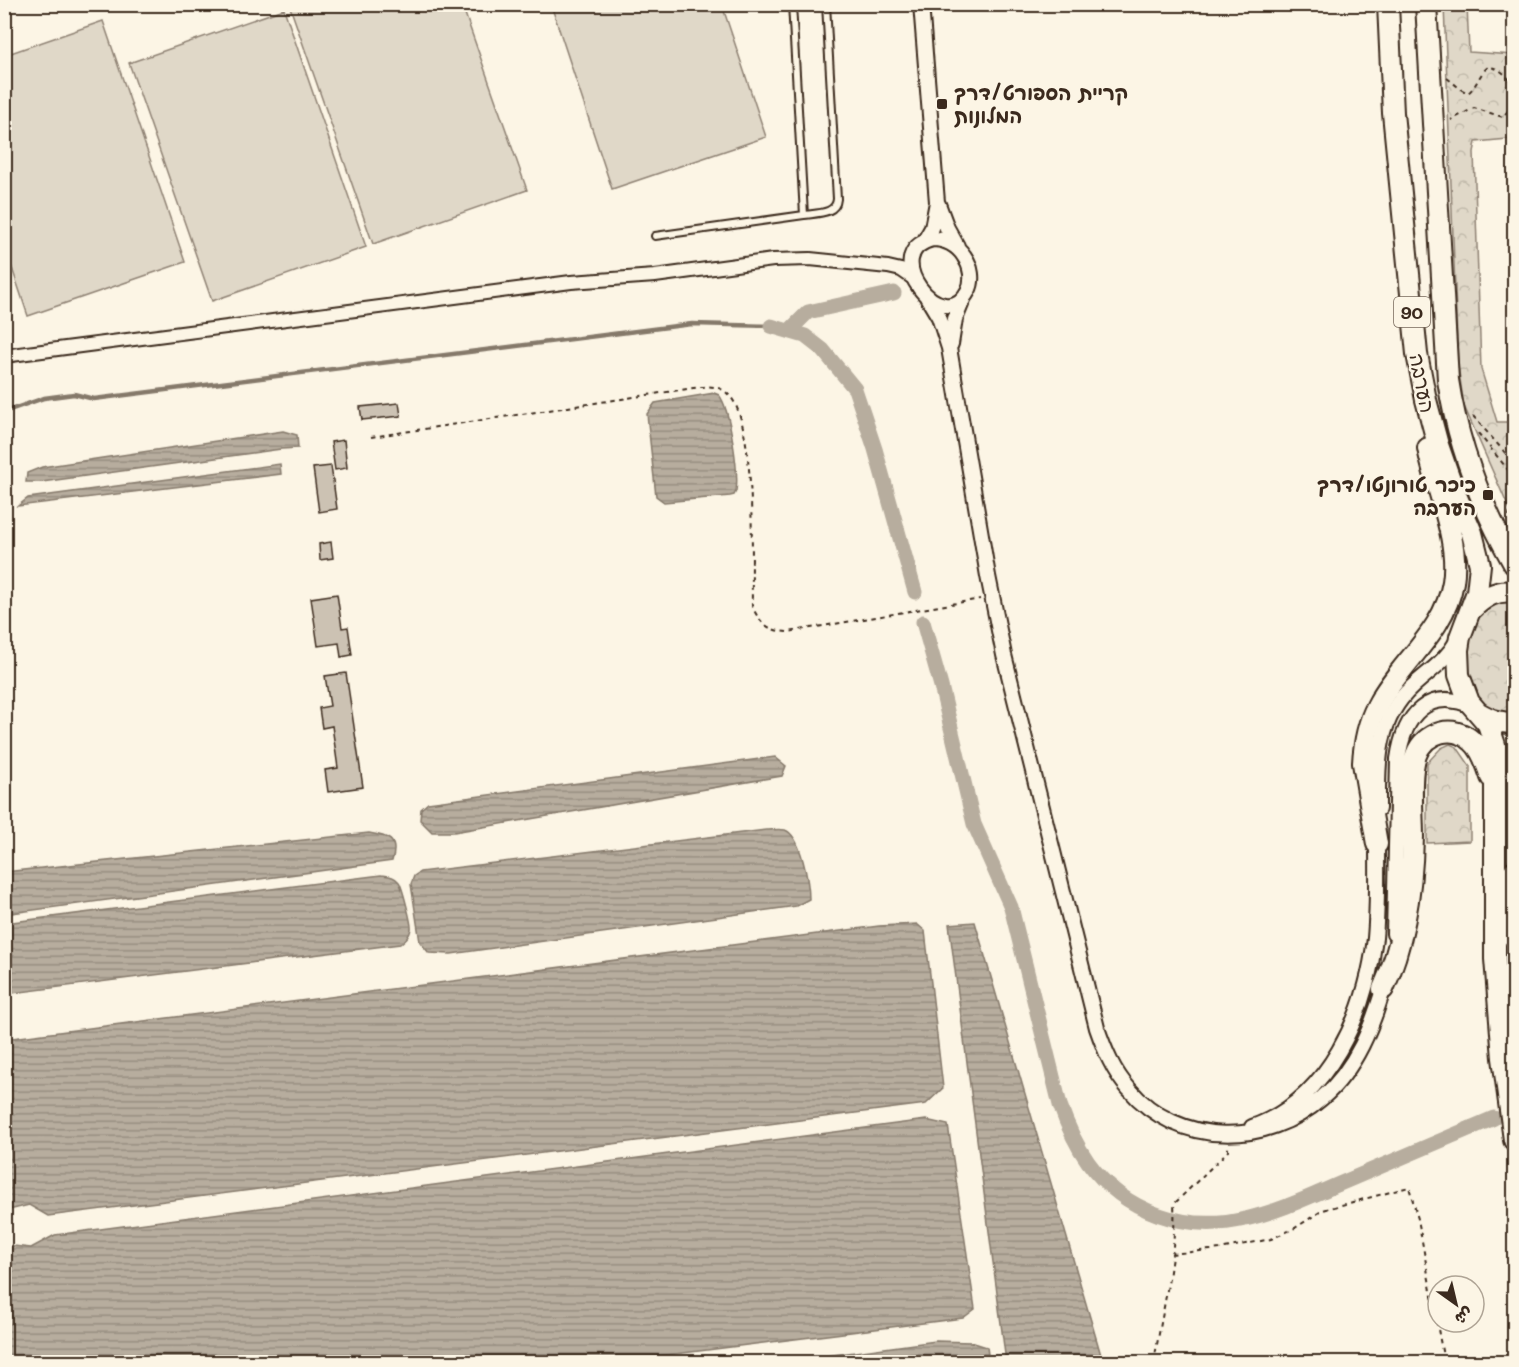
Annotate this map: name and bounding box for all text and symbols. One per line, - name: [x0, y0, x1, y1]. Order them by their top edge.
- place label: קריית הספורט/דרך המלונות: [954, 79, 1128, 128]
- marker: קריית הספורט/דרך המלונות: [935, 97, 949, 111]
- road number: 90: [1394, 297, 1430, 327]
- street label: הערבה: [1405, 351, 1441, 415]
- place label: כיכר טורונטו/דרך הערבה: [1317, 471, 1476, 520]
- marker: כיכר טורונטו/דרך הערבה: [1481, 488, 1495, 502]
- north arrow: [1426, 1274, 1486, 1334]
- text: ش: [1451, 1303, 1478, 1330]

